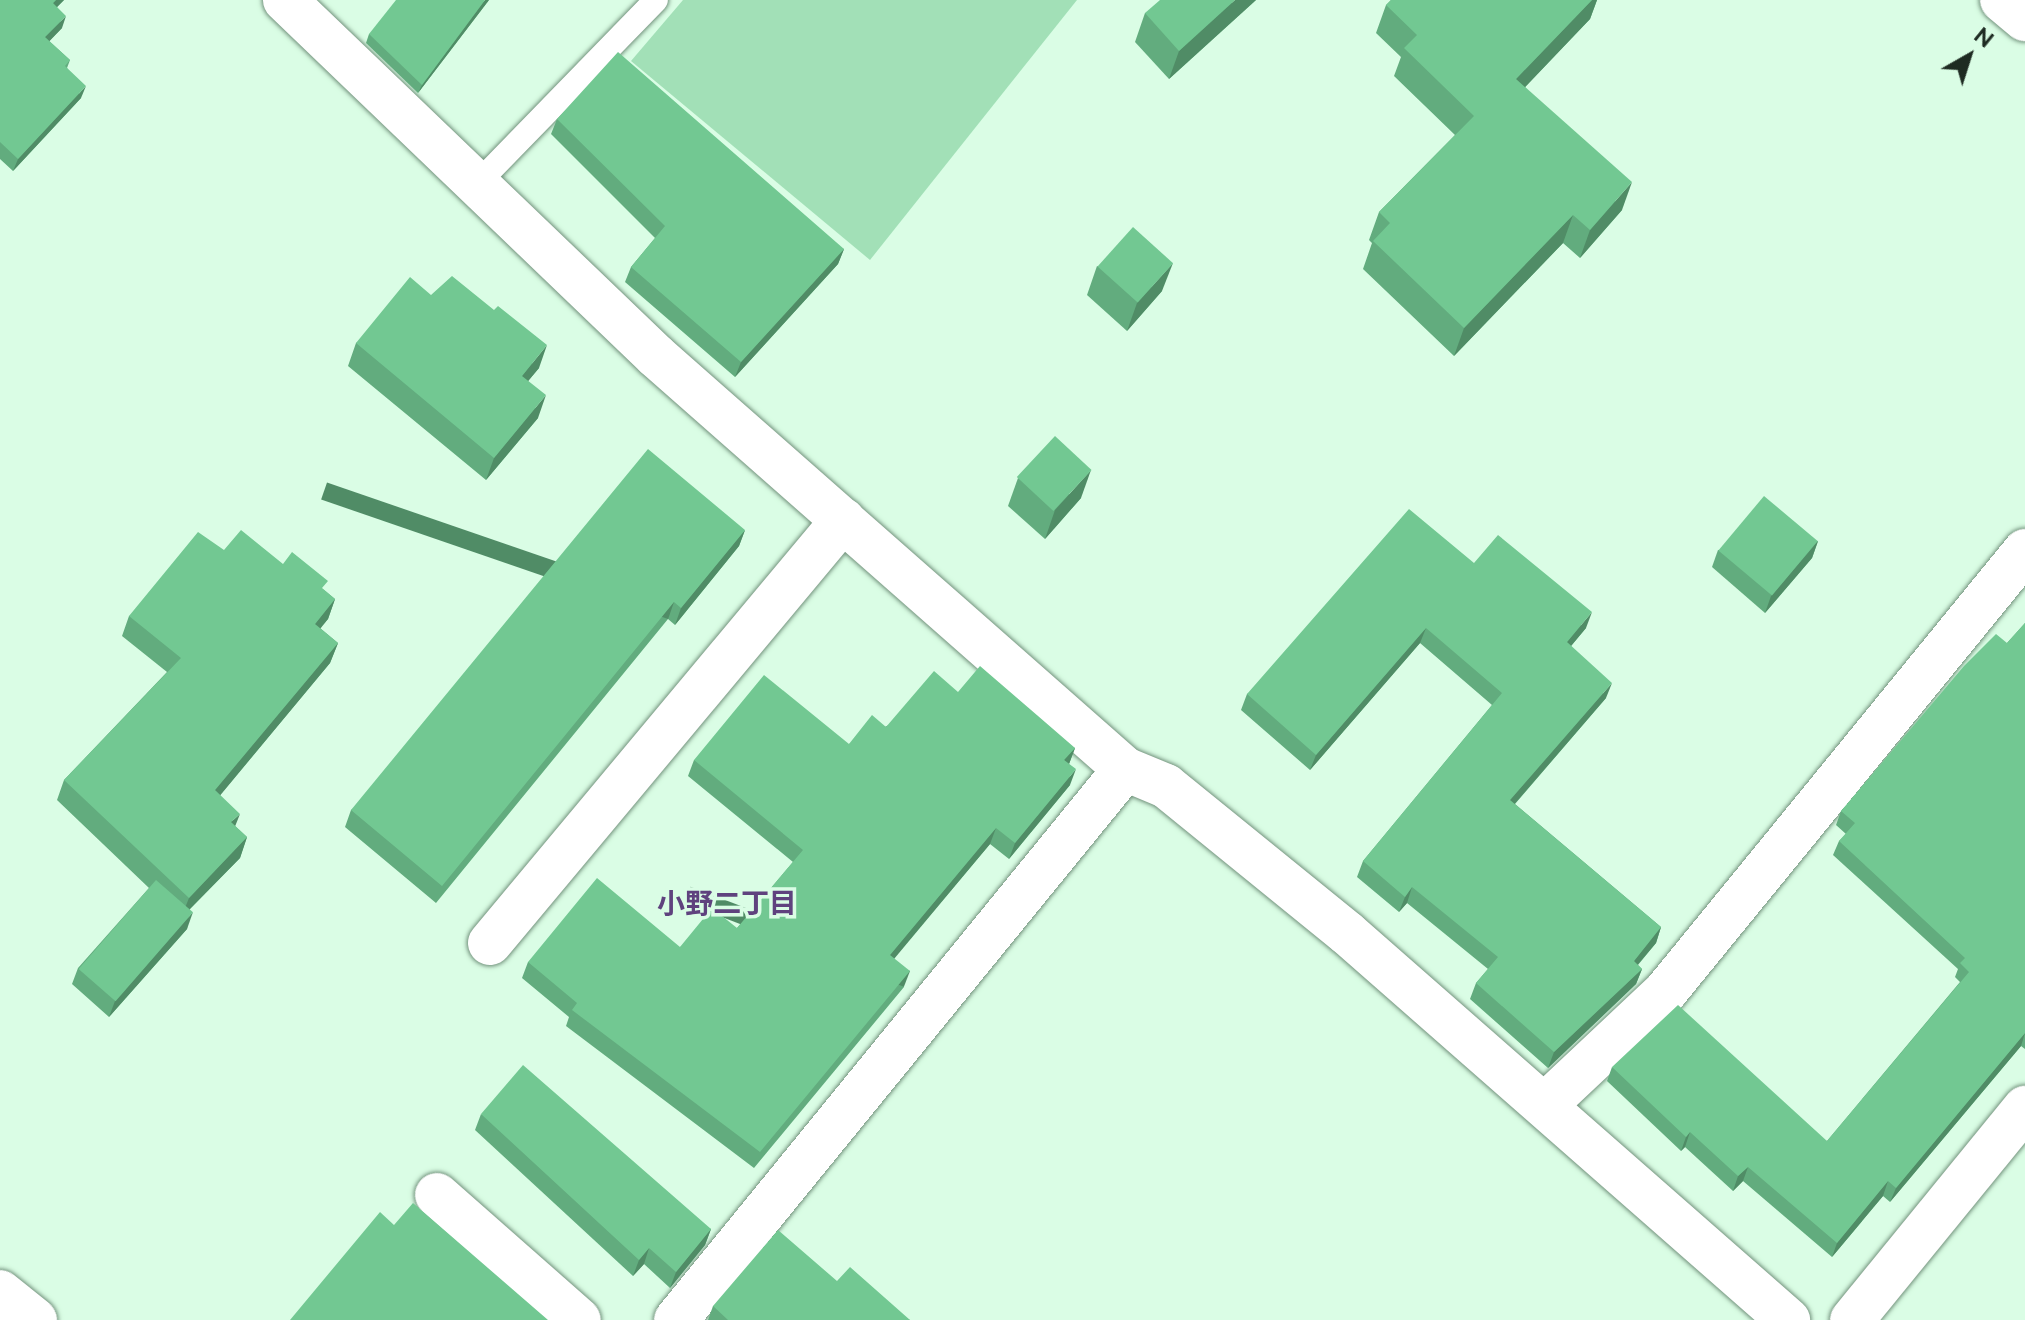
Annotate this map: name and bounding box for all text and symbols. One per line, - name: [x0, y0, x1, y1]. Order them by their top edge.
- north arrow: [1929, 16, 2009, 96]
- text: N: [1969, 22, 1999, 53]
- district label: 小野二丁目: [657, 887, 797, 921]

